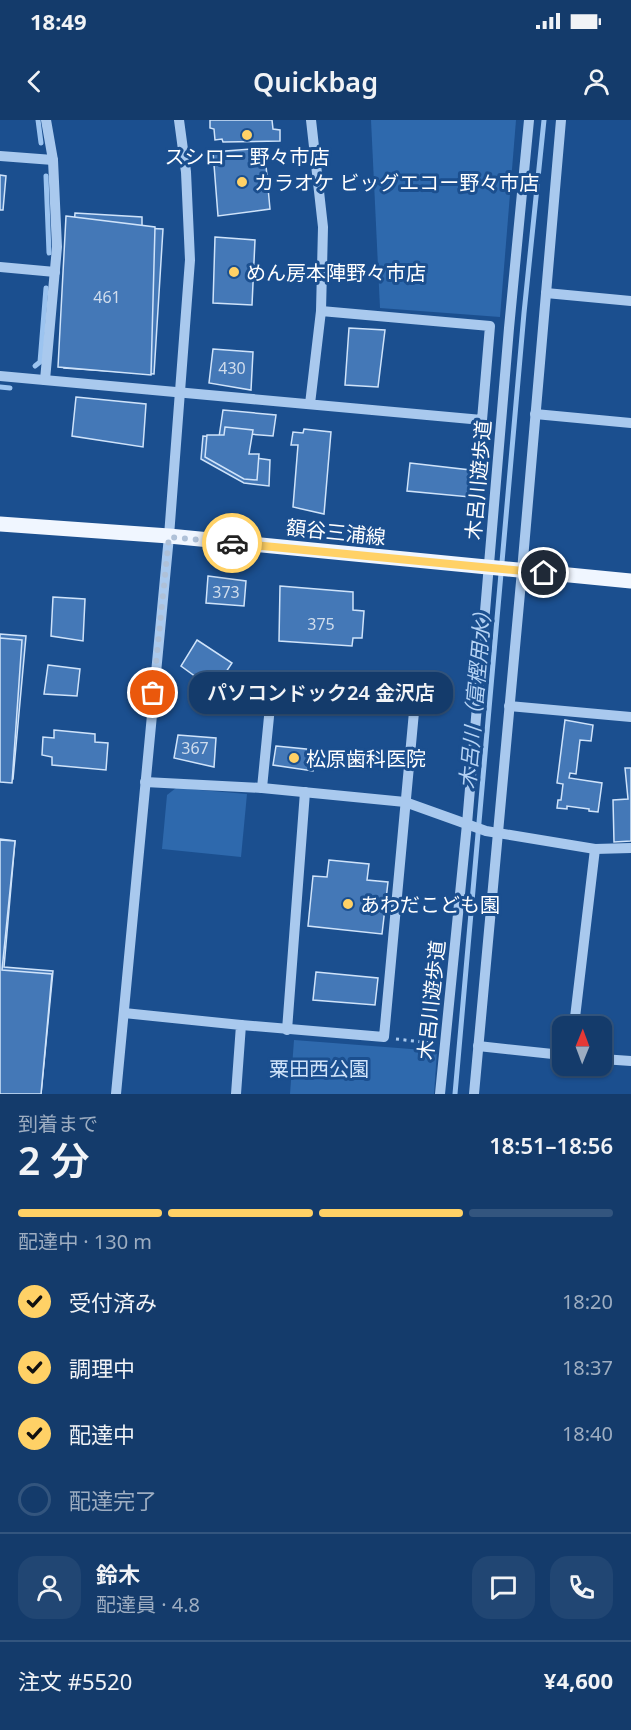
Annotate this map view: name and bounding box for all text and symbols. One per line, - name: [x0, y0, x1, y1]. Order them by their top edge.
- text: 18:49: [30, 6, 87, 36]
- text: Quickbag: [253, 63, 378, 100]
- icon: back: [18, 65, 51, 98]
- icon: person: [580, 65, 613, 98]
- marker: スシロー 野々市店: [240, 128, 254, 142]
- place label: スシロー 野々市店: [164, 143, 330, 170]
- place label: カラオケ ビッグエコー野々市店: [254, 169, 539, 196]
- marker: カラオケ ビッグエコー野々市店: [235, 175, 249, 189]
- place label: めん房本陣野々市店: [246, 259, 426, 286]
- marker: めん房本陣野々市店: [227, 265, 241, 279]
- house number: 461: [93, 286, 121, 308]
- house number: 430: [218, 357, 246, 379]
- street label: 木呂川遊歩道: [459, 419, 497, 541]
- courier: [202, 513, 262, 573]
- street label: 額谷三浦線: [285, 513, 387, 551]
- icon: car: [216, 527, 249, 560]
- pin: [518, 547, 569, 598]
- icon: home: [527, 556, 560, 589]
- house number: 373: [212, 581, 240, 603]
- water label: 木呂川（富樫用水）: [453, 600, 497, 790]
- house number: 375: [307, 613, 335, 635]
- pin: [127, 667, 178, 718]
- callout: パソコンドック24 金沢店: [189, 672, 453, 714]
- icon: bag: [136, 676, 169, 709]
- text: パソコンドック24 金沢店: [207, 679, 435, 706]
- house number: 367: [181, 737, 209, 759]
- place label: 松原歯科医院: [306, 745, 426, 772]
- marker: 松原歯科医院: [287, 751, 301, 765]
- place label: あわだこども園: [360, 891, 500, 918]
- marker: あわだこども園: [341, 897, 355, 911]
- street label: 木呂川遊歩道: [411, 939, 451, 1061]
- north arrow: [552, 1016, 612, 1076]
- map controls: [552, 1016, 612, 1076]
- park label: 粟田西公園: [269, 1055, 369, 1082]
- text: 到着まで: [18, 1110, 98, 1137]
- text: 18:51–18:56: [489, 1130, 613, 1160]
- text: 2 分: [18, 1133, 89, 1186]
- text: 配達中 · 130 m: [18, 1228, 152, 1255]
- icon: check: [18, 1285, 51, 1318]
- text: 受付済み: [69, 1287, 157, 1317]
- text: 18:20: [562, 1288, 613, 1315]
- icon: check: [18, 1351, 51, 1384]
- text: 調理中: [69, 1353, 135, 1383]
- text: 18:37: [562, 1354, 613, 1381]
- icon: check: [18, 1417, 51, 1450]
- text: 配達中: [69, 1419, 135, 1449]
- text: 18:40: [562, 1420, 613, 1447]
- text: 配達完了: [69, 1485, 157, 1515]
- button: person: [18, 1556, 81, 1619]
- button: chat: [472, 1556, 535, 1619]
- button: phone: [550, 1556, 613, 1619]
- text: 鈴木: [96, 1559, 140, 1589]
- text: 配達員 · 4.8: [96, 1591, 200, 1618]
- text: ¥4,600: [544, 1665, 613, 1695]
- text: 注文 #5520: [18, 1666, 132, 1696]

